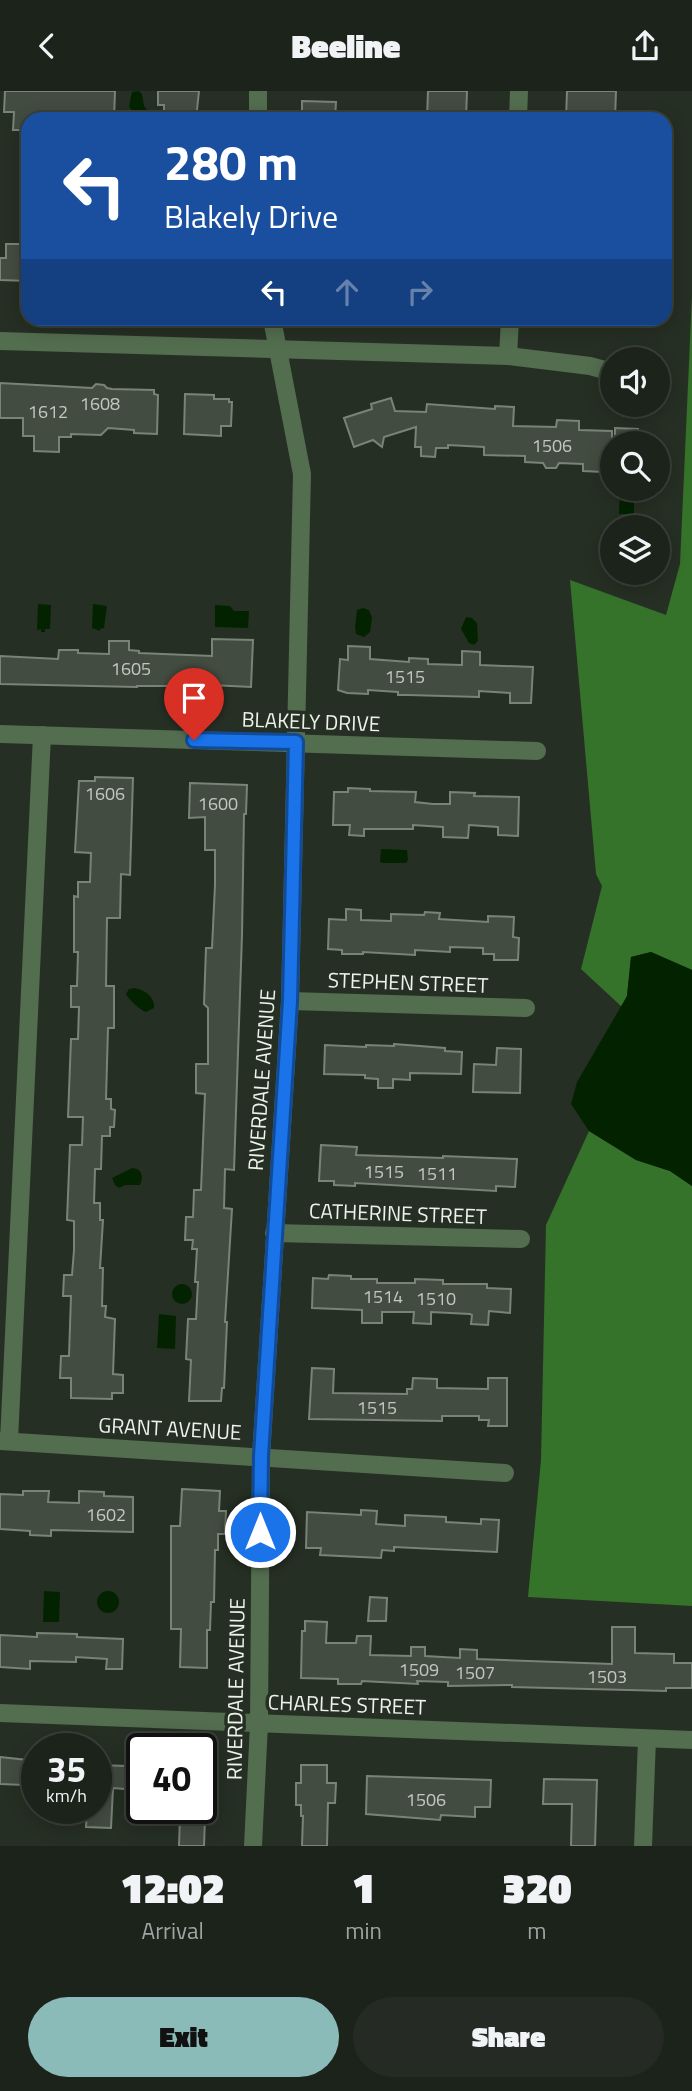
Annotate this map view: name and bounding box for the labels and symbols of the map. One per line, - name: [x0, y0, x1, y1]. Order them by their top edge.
- house number: 1608: [80, 390, 120, 417]
- house number: 1612: [28, 398, 68, 425]
- house number: 1506: [532, 432, 572, 459]
- house number: 1605: [111, 655, 151, 682]
- house number: 1515: [385, 663, 425, 690]
- pin: [164, 668, 224, 740]
- street label: BLAKELY DRIVE: [241, 703, 381, 739]
- house number: 1606: [85, 780, 125, 807]
- house number: 1600: [198, 790, 238, 817]
- street label: STEPHEN STREET: [327, 963, 489, 1001]
- street label: RIVERDALE AVENUE: [239, 988, 283, 1172]
- house number: 1515: [364, 1158, 404, 1185]
- house number: 1511: [417, 1160, 457, 1187]
- street label: CATHERINE STREET: [309, 1194, 487, 1232]
- house number: 1514: [363, 1283, 403, 1310]
- house number: 1510: [416, 1285, 456, 1312]
- house number: 1515: [357, 1394, 397, 1421]
- street label: GRANT AVENUE: [98, 1408, 242, 1448]
- position arrow: [223, 1495, 297, 1569]
- house number: 1602: [86, 1501, 126, 1528]
- street label: RIVERDALE AVENUE: [217, 1598, 253, 1780]
- house number: 1509: [399, 1656, 439, 1683]
- house number: 1507: [455, 1659, 495, 1686]
- house number: 1503: [587, 1663, 627, 1690]
- street label: CHARLES STREET: [267, 1685, 427, 1723]
- speed limit sign: 40: [126, 1733, 217, 1824]
- house number: 1506: [406, 1786, 446, 1813]

